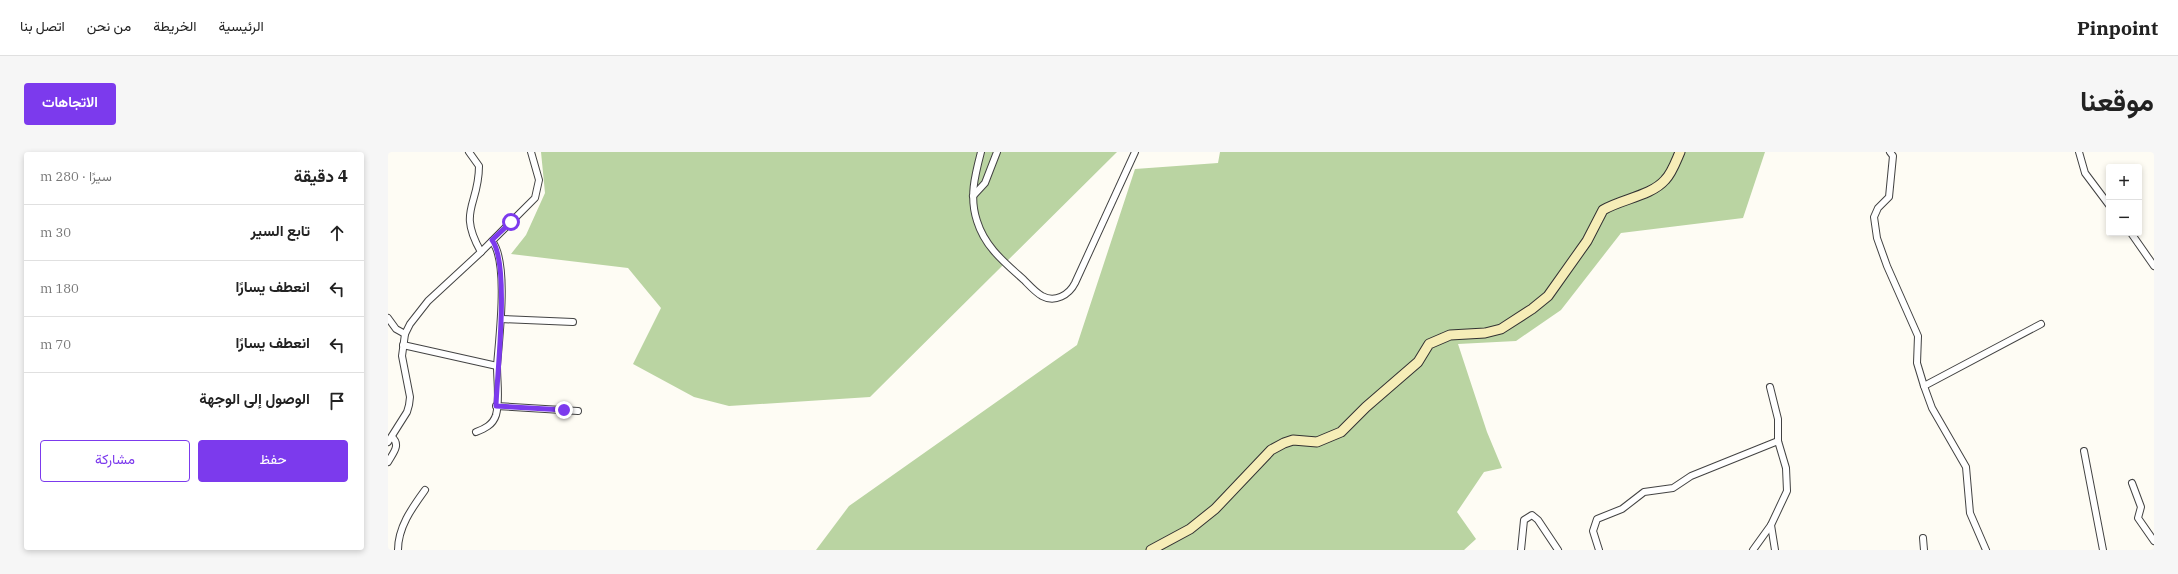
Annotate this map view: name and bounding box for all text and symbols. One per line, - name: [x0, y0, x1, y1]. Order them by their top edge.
- text: Pinpoint: [2077, 16, 2158, 40]
- text: اتصل بنا: [20, 17, 65, 35]
- text: من نحن: [87, 17, 131, 35]
- text: الخريطة: [153, 17, 196, 35]
- text: الرئيسية: [218, 17, 264, 35]
- text: موقعنا: [2080, 82, 2154, 119]
- button: الاتجاهات: [24, 83, 116, 125]
- map controls: [2106, 164, 2142, 236]
- button: +: [2106, 164, 2142, 200]
- text: 4 دقيقة: [294, 165, 348, 187]
- text: سيرًا · 280 m: [40, 168, 112, 185]
- button: −: [2106, 200, 2142, 236]
- route start: [502, 213, 520, 231]
- text: تابع السير: [251, 221, 310, 240]
- icon: ahead: [326, 222, 348, 244]
- text: 30 m: [40, 224, 71, 241]
- text: انعطف يسارًا: [236, 277, 310, 296]
- icon: left: [326, 278, 348, 300]
- text: 180 m: [40, 280, 79, 297]
- text: انعطف يسارًا: [236, 333, 310, 352]
- icon: left: [326, 334, 348, 356]
- text: 70 m: [40, 336, 71, 353]
- text: الوصول إلى الوجهة: [199, 389, 310, 408]
- icon: arrive: [326, 390, 348, 412]
- route end: [555, 401, 573, 419]
- button: مشاركة: [40, 440, 190, 482]
- button: حفظ: [198, 440, 348, 482]

